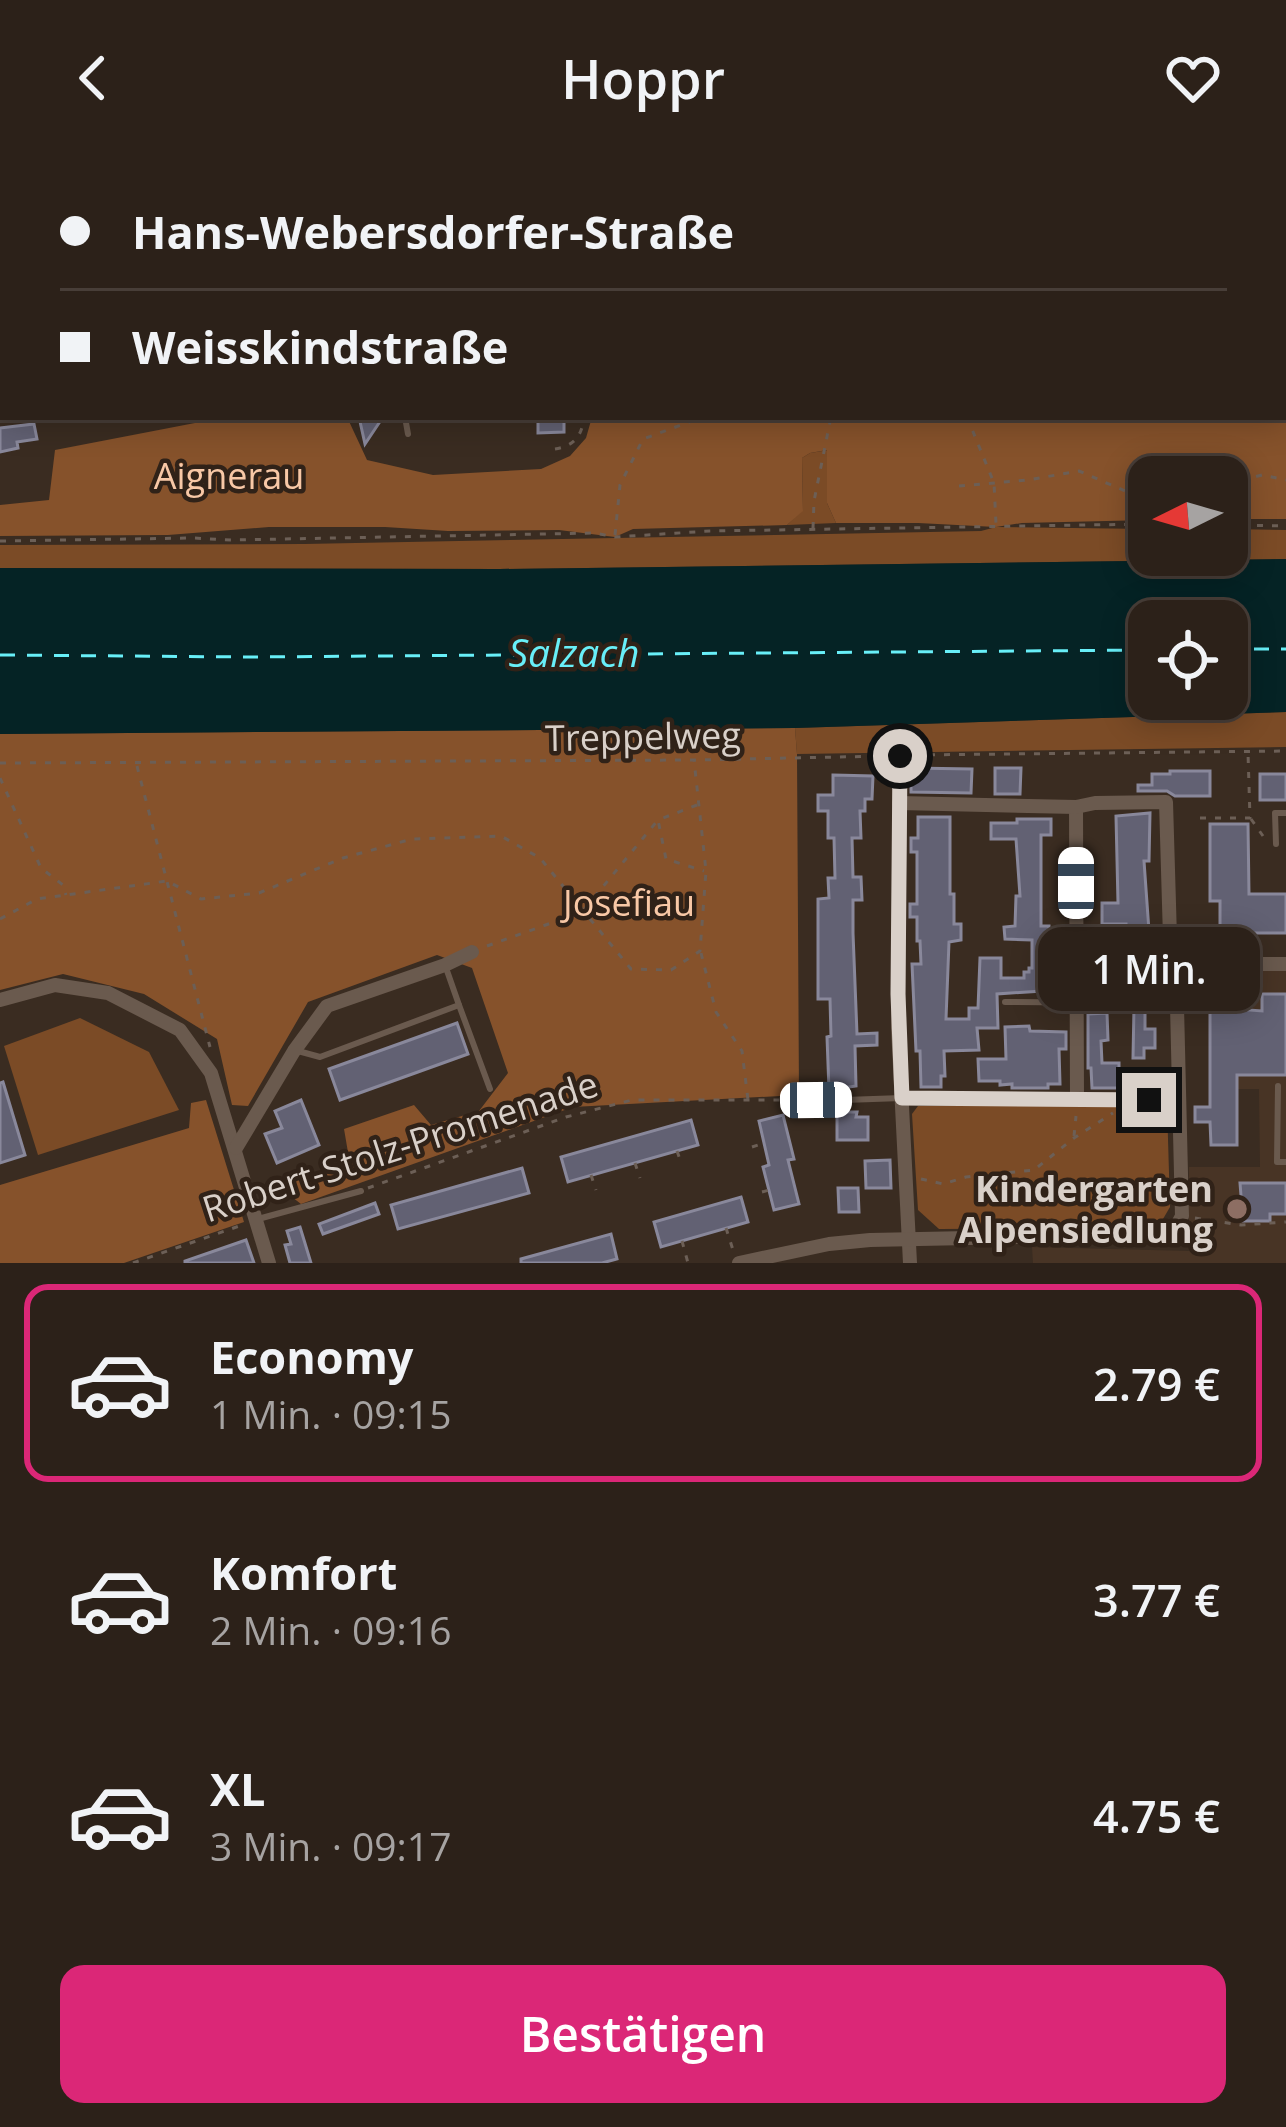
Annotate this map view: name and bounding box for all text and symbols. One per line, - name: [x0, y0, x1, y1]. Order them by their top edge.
- text: Hoppr: [561, 41, 725, 115]
- icon: back: [60, 45, 126, 111]
- icon: heart: [1160, 45, 1226, 111]
- text: Hans-Webersdorfer-Straße: [132, 201, 734, 262]
- text: Weisskindstraße: [132, 316, 508, 377]
- park label: Aignerau: [154, 451, 304, 500]
- north arrow: [1128, 456, 1248, 576]
- map controls: [1128, 456, 1248, 720]
- button: locate: [1128, 600, 1248, 720]
- water label: Salzach: [508, 625, 640, 678]
- street label: Treppelweg: [545, 710, 741, 762]
- route start: [873, 729, 927, 783]
- car: [1058, 847, 1094, 919]
- park label: Josefiau: [560, 878, 695, 927]
- callout: 1 Min.: [1038, 926, 1260, 1010]
- text: 1 Min.: [1092, 942, 1206, 995]
- street label: Robert-Stolz-Promenade: [196, 1059, 604, 1233]
- route end: [1122, 1073, 1176, 1127]
- car: [780, 1081, 852, 1119]
- place label: Kindergarten Alpensiedlung: [958, 1164, 1213, 1254]
- marker: Kindergarten Alpensiedlung: [1224, 1196, 1250, 1222]
- text: Economy: [210, 1326, 413, 1387]
- icon: car: [66, 1329, 174, 1437]
- text: 2.79 €: [1093, 1353, 1220, 1414]
- text: 1 Min. · 09:15: [210, 1387, 451, 1440]
- text: Komfort: [210, 1542, 397, 1603]
- icon: car: [66, 1545, 174, 1653]
- text: 3.77 €: [1093, 1569, 1220, 1630]
- text: 2 Min. · 09:16: [210, 1603, 451, 1656]
- text: XL: [210, 1758, 265, 1819]
- icon: car: [66, 1761, 174, 1869]
- text: 4.75 €: [1093, 1785, 1220, 1846]
- text: 3 Min. · 09:17: [210, 1819, 451, 1872]
- button: Bestätigen: [60, 1965, 1226, 2103]

